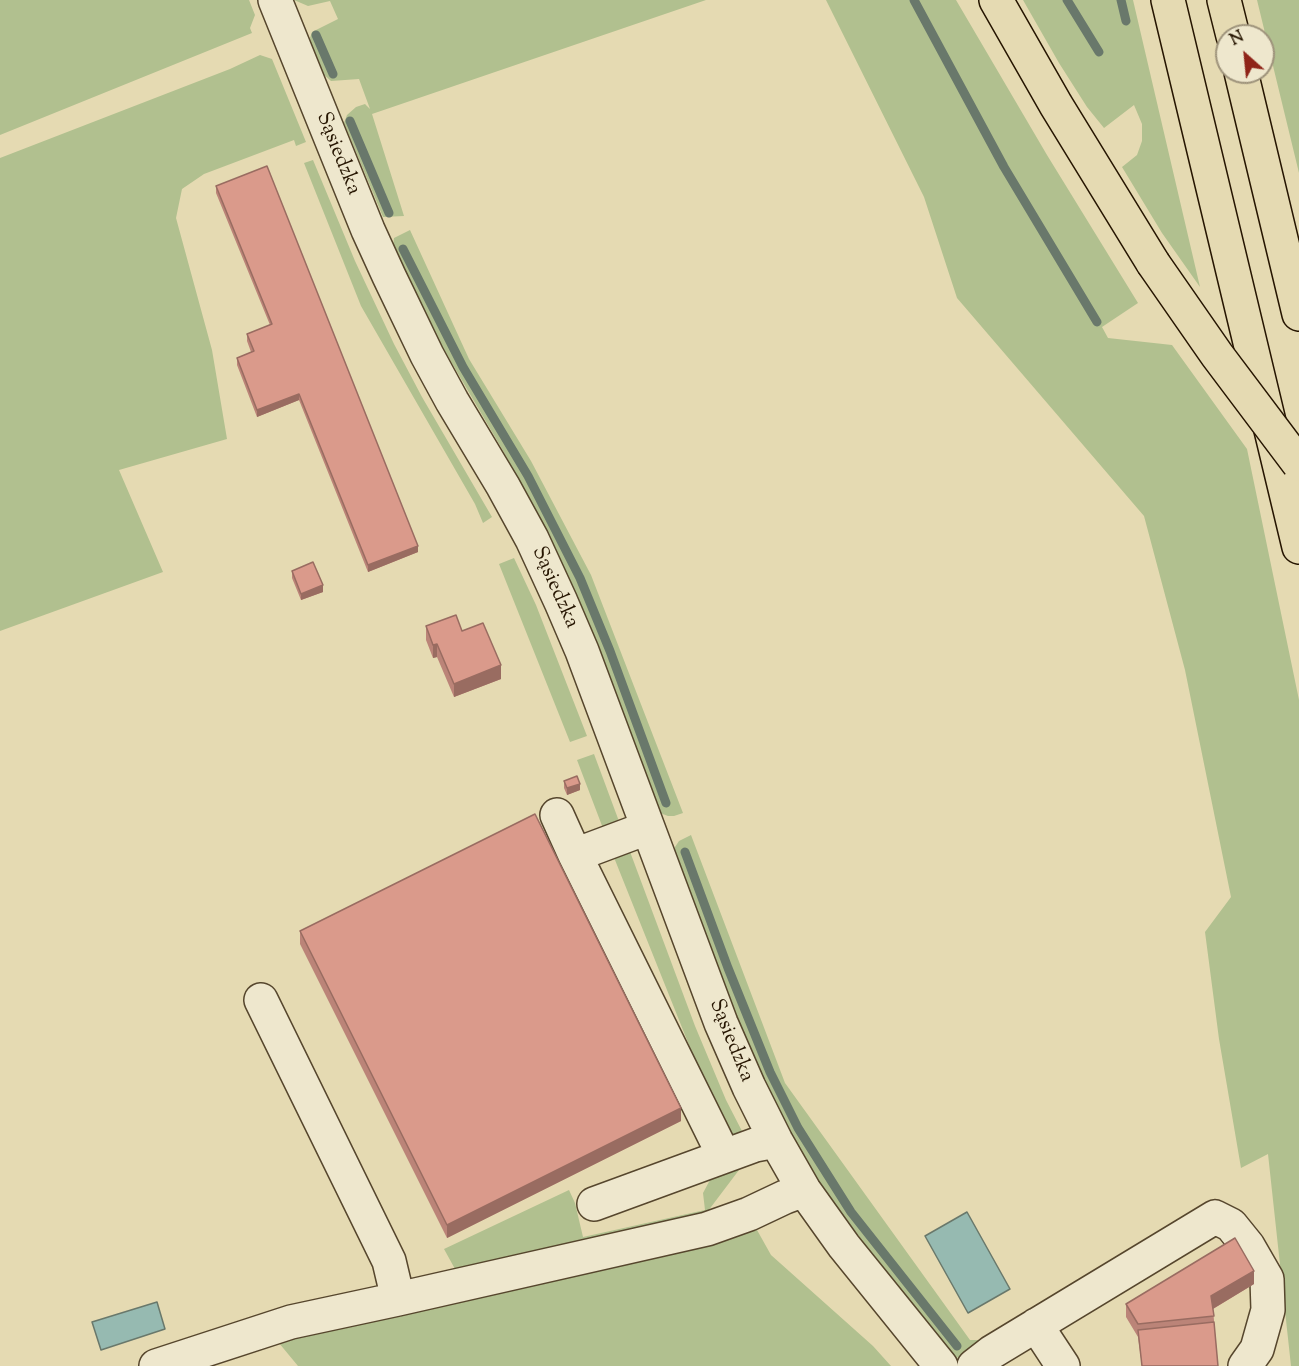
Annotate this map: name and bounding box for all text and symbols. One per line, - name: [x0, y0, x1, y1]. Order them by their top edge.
- north arrow: [1215, 24, 1275, 84]
- text: N: [1227, 26, 1248, 52]
- street label: Sąsiedzka: [309, 109, 365, 199]
- street label: Sąsiedzka: [525, 543, 583, 633]
- street label: Sąsiedzka: [702, 996, 758, 1086]

